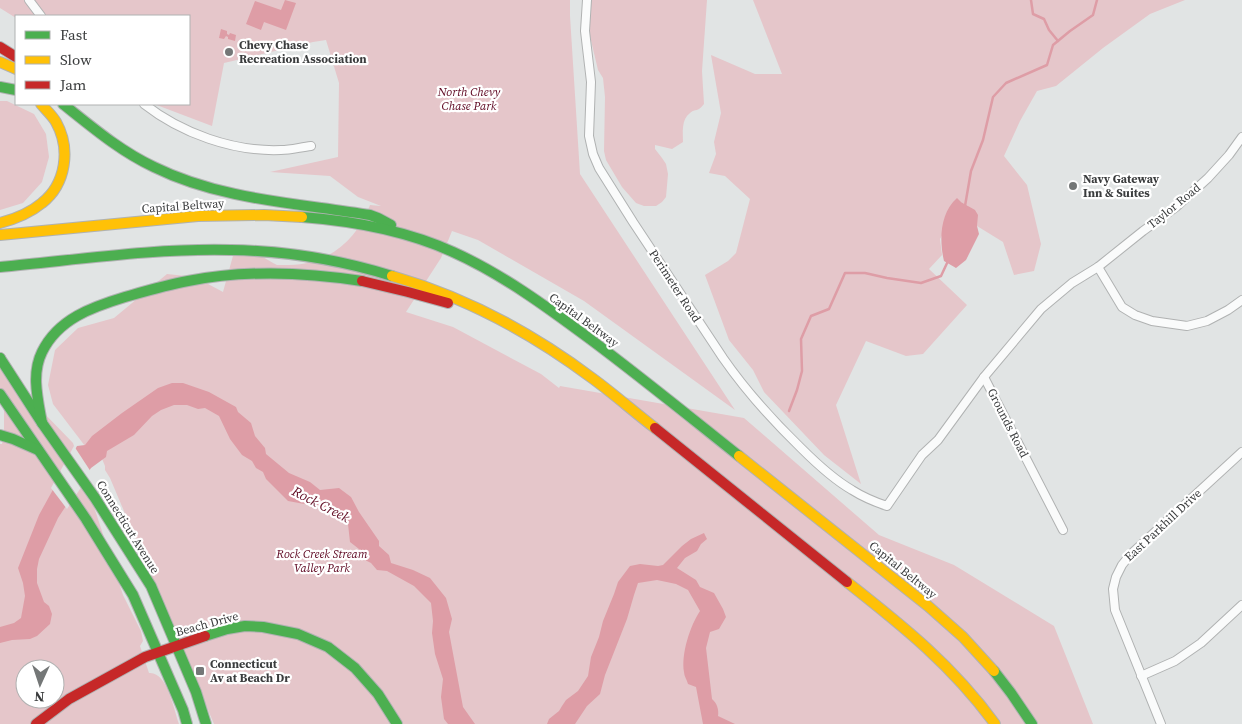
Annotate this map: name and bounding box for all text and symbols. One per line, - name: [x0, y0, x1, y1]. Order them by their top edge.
- legend: [15, 15, 190, 105]
- text: Fast: [60, 24, 87, 45]
- place label: Chevy Chase Recreation Association: [239, 37, 367, 67]
- marker: Chevy Chase Recreation Association: [223, 46, 235, 58]
- text: Slow: [60, 49, 92, 70]
- text: Jam: [59, 74, 87, 95]
- park label: North Chevy Chase Park: [437, 84, 500, 114]
- place label: Navy Gateway Inn & Suites: [1083, 171, 1160, 201]
- marker: Navy Gateway Inn & Suites: [1067, 180, 1079, 192]
- street label: Taylor Road: [1144, 180, 1204, 232]
- street label: Capital Beltway: [141, 195, 226, 217]
- street label: Perimeter Road: [646, 247, 705, 326]
- street label: Capital Beltway: [546, 289, 623, 351]
- street label: Grounds Road: [984, 386, 1032, 461]
- street label: Connecticut Avenue: [93, 477, 163, 577]
- water label: Rock Creek: [288, 480, 354, 527]
- street label: East Parkhill Drive: [1121, 485, 1205, 565]
- street label: Capital Beltway: [866, 538, 941, 603]
- park label: Rock Creek Stream Valley Park: [275, 546, 368, 576]
- street label: Beach Drive: [174, 608, 240, 640]
- place label: Connecticut Av at Beach Dr: [210, 656, 290, 686]
- north arrow: [15, 659, 65, 709]
- marker: Connecticut Av at Beach Dr: [194, 665, 206, 677]
- text: N: [34, 687, 45, 707]

